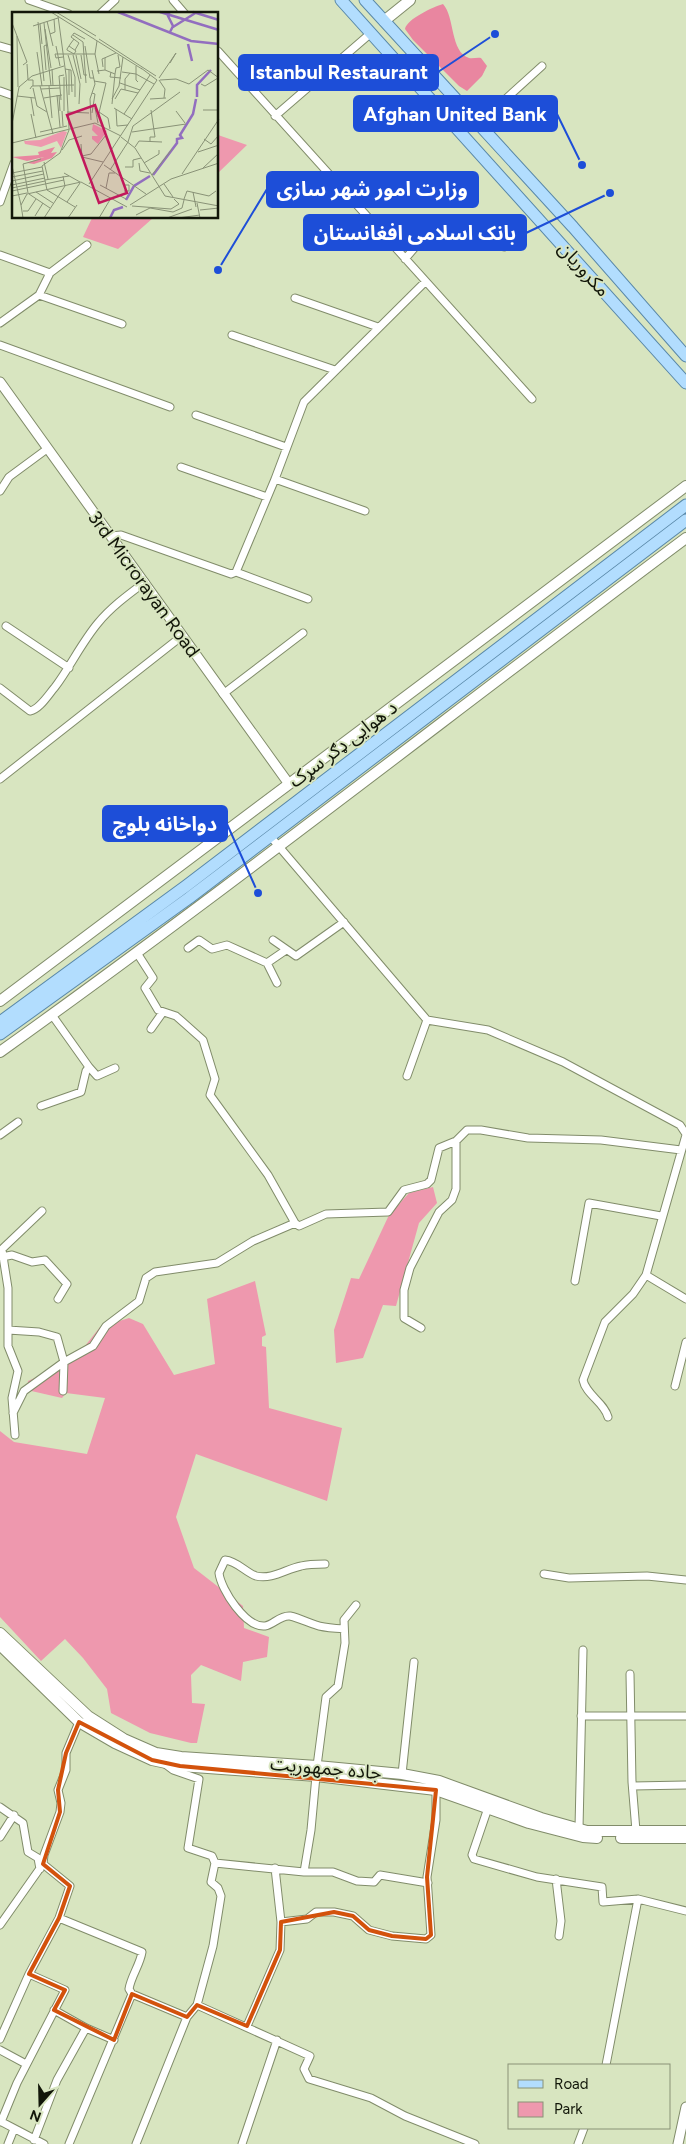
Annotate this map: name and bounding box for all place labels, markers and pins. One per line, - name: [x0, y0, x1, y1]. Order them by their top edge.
- callout: Istanbul Restaurant: [239, 55, 438, 90]
- callout: Afghan United Bank: [354, 96, 557, 131]
- callout: وزارت امور شهر سازی: [267, 172, 478, 207]
- callout: بانک اسلامی افغانستان: [304, 215, 526, 250]
- callout: دواخانه بلوچ: [103, 806, 227, 841]

